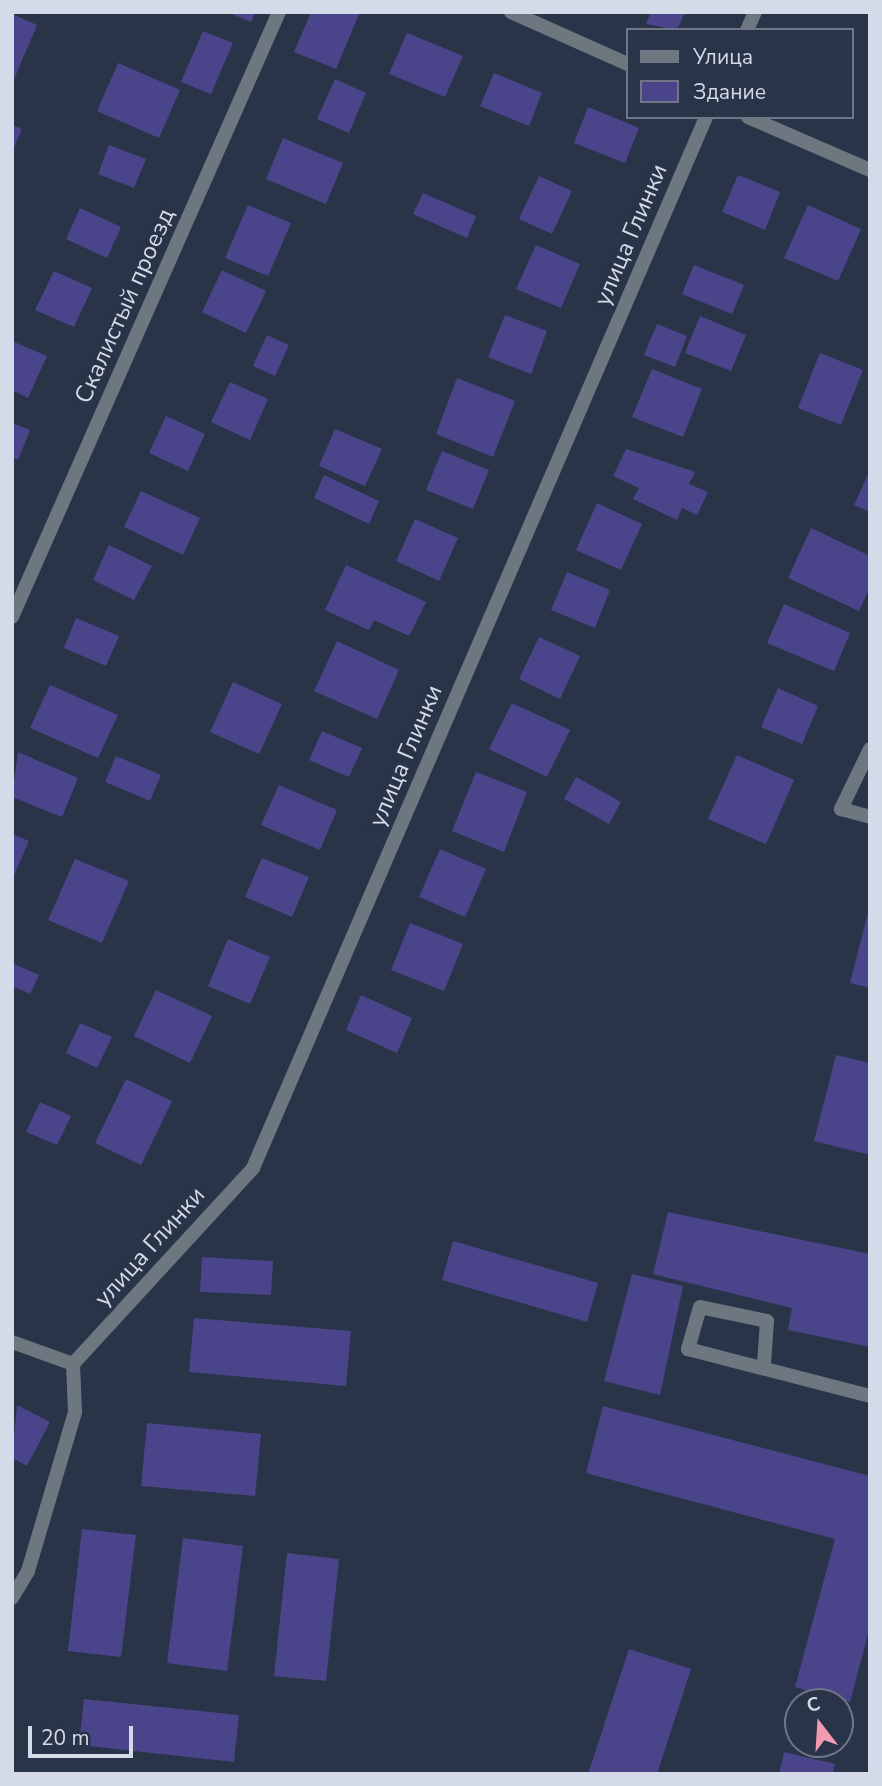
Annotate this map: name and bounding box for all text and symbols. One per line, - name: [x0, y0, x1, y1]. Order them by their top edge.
- legend: [626, 28, 854, 119]
- text: Улица: [693, 43, 753, 71]
- text: Здание: [693, 78, 766, 106]
- street label: улица Глинки: [588, 160, 674, 310]
- street label: Скалистый проезд: [69, 204, 181, 408]
- street label: улица Глинки: [363, 681, 449, 831]
- street label: улица Глинки: [89, 1181, 211, 1313]
- north arrow: [784, 1688, 854, 1758]
- text: С: [803, 1691, 823, 1719]
- scale bar: [32, 1712, 136, 1756]
- text: 20 m: [41, 1724, 90, 1752]

